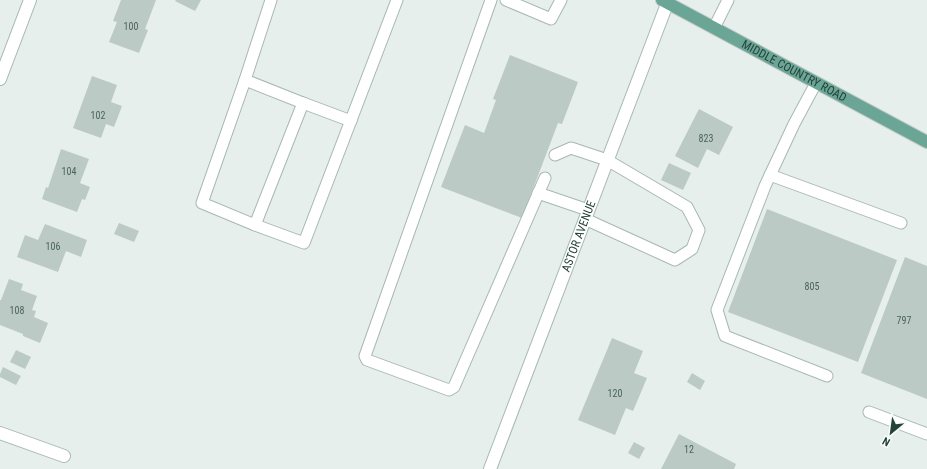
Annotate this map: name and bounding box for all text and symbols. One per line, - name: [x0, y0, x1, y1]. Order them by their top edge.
- house number: 100: [124, 21, 138, 32]
- street label: MIDDLE COUNTRY ROAD: [739, 37, 849, 105]
- house number: 102: [91, 110, 105, 121]
- house number: 823: [699, 133, 713, 144]
- house number: 104: [62, 166, 76, 177]
- street label: ASTOR AVENUE: [559, 199, 598, 274]
- house number: 106: [46, 241, 60, 252]
- house number: 805: [805, 281, 819, 292]
- house number: 108: [10, 305, 24, 316]
- house number: 797: [897, 315, 911, 326]
- house number: 120: [608, 388, 622, 399]
- north arrow: [871, 413, 911, 453]
- text: N: [880, 434, 892, 449]
- house number: 12: [684, 444, 694, 455]

